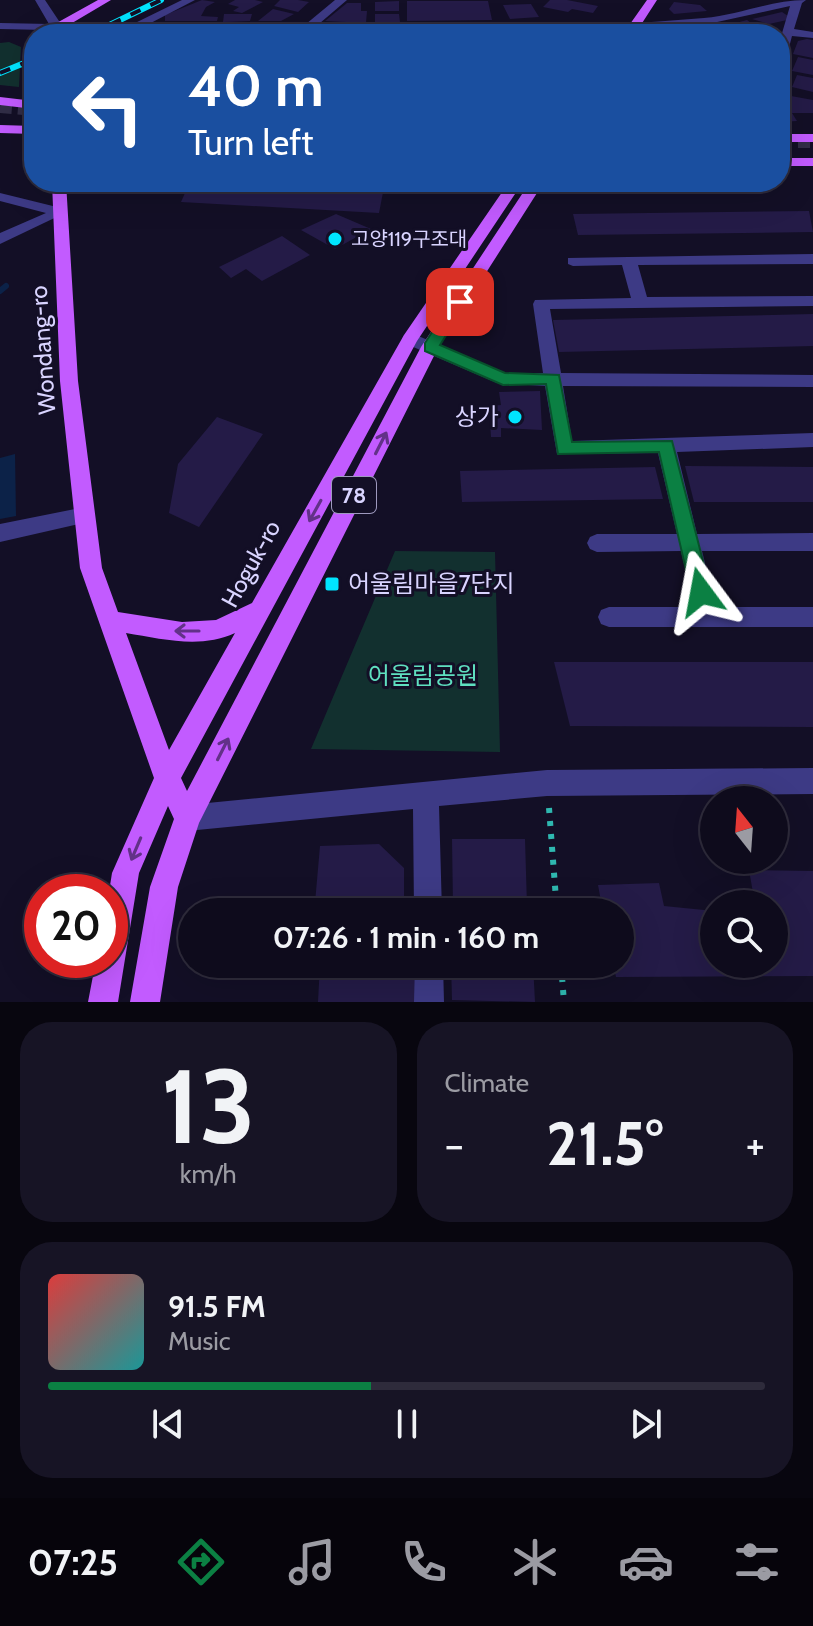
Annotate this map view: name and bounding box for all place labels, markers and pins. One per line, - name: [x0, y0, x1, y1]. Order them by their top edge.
- place label: 고양119구조대: [351, 227, 467, 251]
- marker: 고양119구조대: [326, 230, 344, 248]
- pin: [426, 268, 494, 336]
- place label: 상가: [455, 402, 499, 431]
- marker: 상가: [506, 408, 524, 426]
- place label: 어울림마을7단지: [348, 569, 515, 598]
- marker: 어울림마을7단지: [323, 575, 341, 593]

